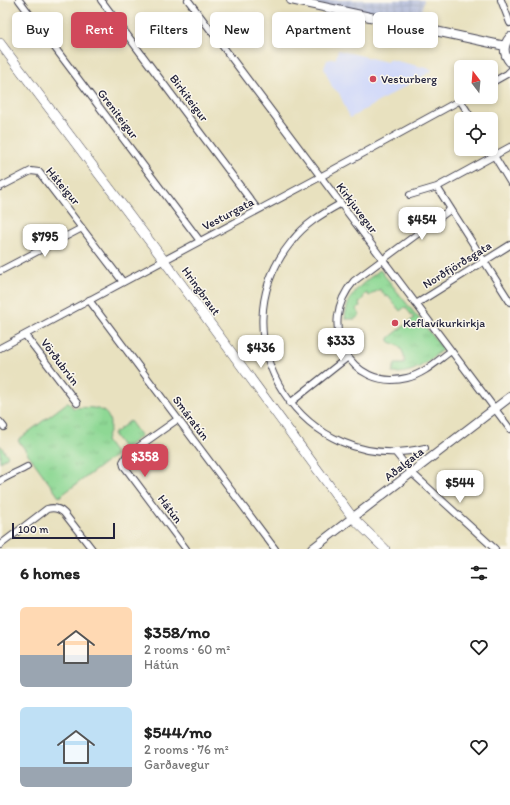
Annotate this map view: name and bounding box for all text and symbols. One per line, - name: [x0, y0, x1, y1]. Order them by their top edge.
- chip: Buy: [12, 12, 63, 48]
- chip: Rent: [71, 12, 127, 48]
- chip: Filters: [135, 12, 202, 48]
- chip: New: [210, 12, 264, 48]
- chip: Apartment: [272, 12, 365, 48]
- chip: House: [373, 12, 438, 48]
- north arrow: [454, 60, 498, 104]
- map controls: [454, 60, 498, 156]
- street label: Birkiteigur: [167, 72, 212, 125]
- place label: Vesturberg: [381, 72, 438, 86]
- marker: Vesturberg: [368, 74, 378, 84]
- street label: Greniteigur: [95, 86, 142, 142]
- button: locate: [454, 112, 498, 156]
- street label: Háteigur: [43, 164, 83, 208]
- street label: Kirkjuvegur: [333, 180, 381, 236]
- street label: Vesturgata: [200, 194, 257, 233]
- pin: $454: [398, 207, 446, 241]
- text: $454: [407, 212, 437, 227]
- pin: $795: [21, 224, 69, 258]
- text: $795: [32, 229, 58, 244]
- street label: Norðfjörðsgata: [420, 238, 494, 292]
- street label: Hringbraut: [179, 264, 224, 318]
- place label: Keflavíkurkirkja: [403, 316, 485, 330]
- marker: Keflavíkurkirkja: [390, 318, 400, 328]
- pin: $333: [317, 328, 365, 362]
- text: $333: [327, 333, 355, 348]
- pin: $436: [237, 335, 285, 369]
- street label: Vörðubrún: [38, 336, 82, 388]
- text: $436: [247, 340, 275, 355]
- street label: Smáratún: [170, 393, 212, 443]
- pin: $358: [121, 444, 169, 478]
- street label: Aðalgata: [381, 444, 427, 484]
- text: $358: [131, 449, 159, 464]
- pin: $544: [436, 470, 484, 504]
- text: $544: [445, 475, 475, 490]
- street label: Hátún: [155, 492, 186, 526]
- scale bar: [12, 521, 115, 540]
- text: 100 m: [18, 523, 48, 536]
- icon: filters: [468, 562, 490, 584]
- text: 6 homes: [20, 563, 80, 583]
- text: $358/mo: [144, 622, 210, 642]
- icon: home: [52, 623, 100, 671]
- icon: heart: [468, 636, 490, 658]
- text: 2 rooms · 60 m²: [144, 642, 230, 657]
- text: Hátún: [144, 657, 179, 672]
- text: $544/mo: [144, 722, 212, 742]
- icon: home: [52, 723, 100, 771]
- icon: heart: [468, 736, 490, 758]
- text: 2 rooms · 76 m²: [144, 742, 229, 757]
- text: Garðavegur: [144, 757, 209, 772]

